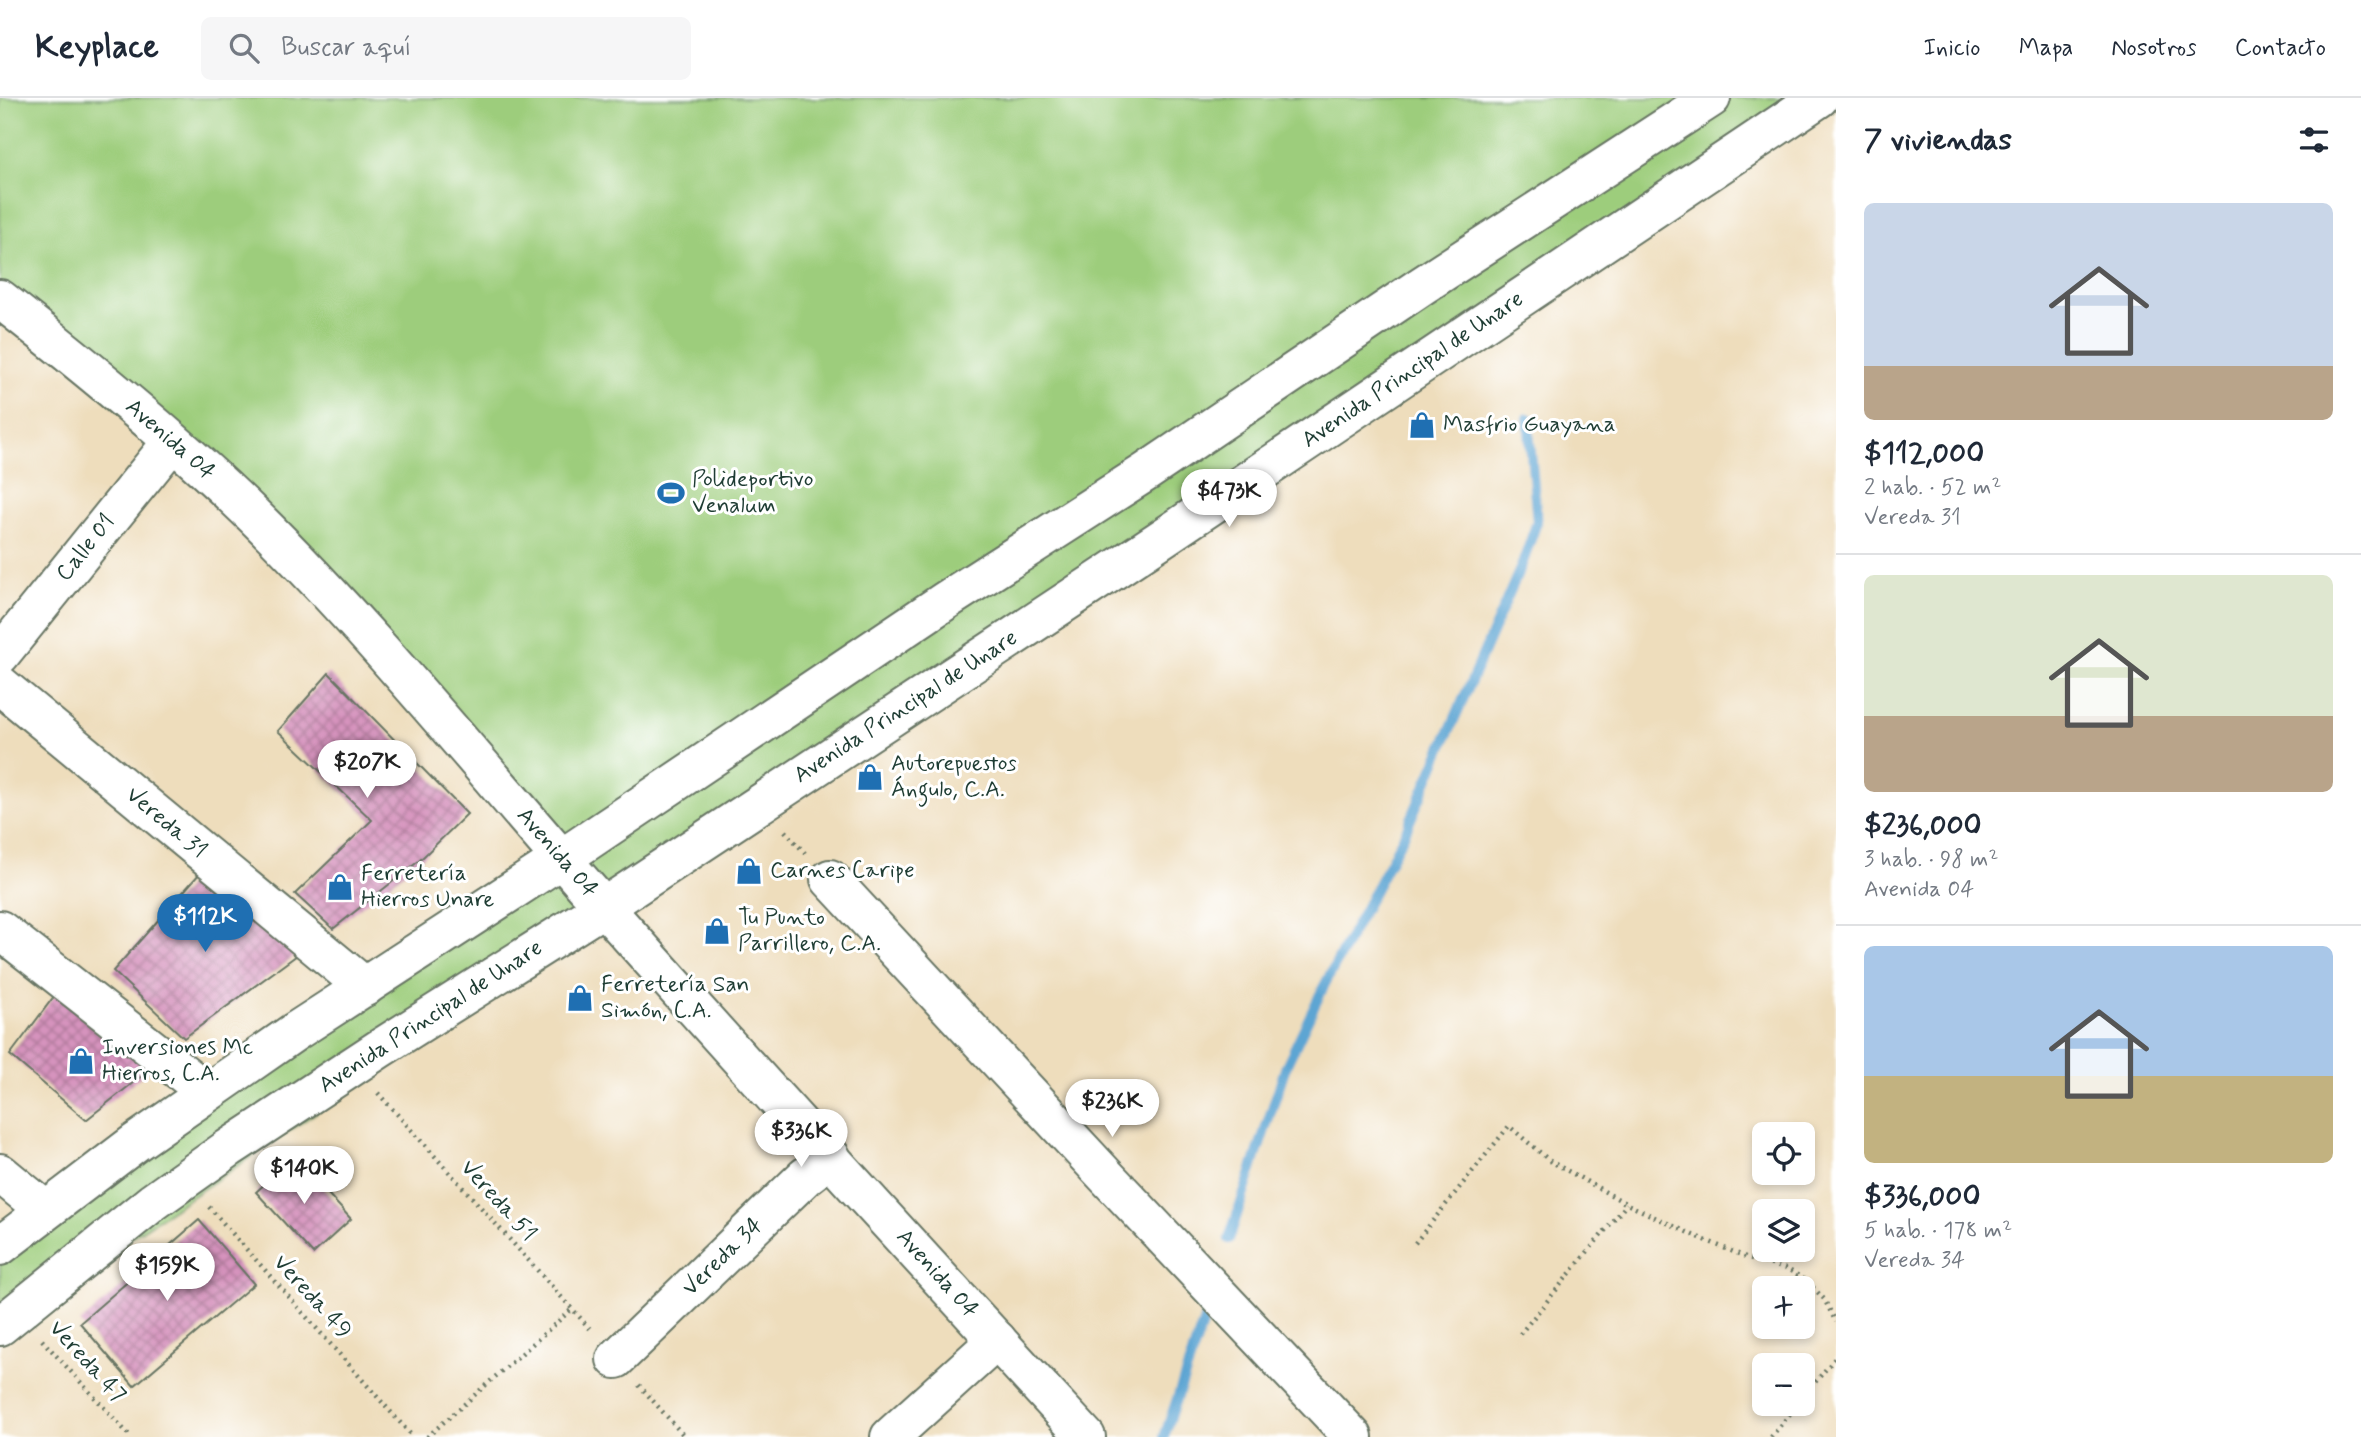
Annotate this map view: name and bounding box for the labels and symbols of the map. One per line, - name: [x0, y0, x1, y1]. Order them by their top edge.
- street label: Avenida Principal de Unare: [1296, 285, 1530, 455]
- street label: Avenida 04: [119, 393, 221, 487]
- shop icon: Masfrio Guayana: [1407, 410, 1437, 440]
- place label: Masfrio Guayana: [1443, 410, 1616, 440]
- place label: Polideportivo Venalum: [692, 465, 814, 521]
- pin: $473K: [1180, 470, 1278, 529]
- sports icon: Polideportivo Venalum: [656, 478, 686, 508]
- street label: Calle 01: [50, 508, 122, 588]
- street label: Avenida Principal de Unare: [788, 623, 1024, 791]
- pin: $207K: [318, 740, 416, 800]
- place label: Autorepuestos Ángulo, C.A.: [891, 749, 1017, 807]
- shop icon: Autorepuestos Ángulo, C.A.: [855, 762, 885, 792]
- street label: Vereda 31: [119, 780, 213, 866]
- street label: Avenida 04: [510, 802, 604, 904]
- shop icon: Carnes Caripe: [734, 856, 764, 886]
- place label: Carnes Caripe: [770, 856, 915, 886]
- place label: Ferretería Hierros Unare: [361, 859, 495, 915]
- shop icon: Ferretería Hierros Unare: [325, 872, 355, 902]
- pin: $112K: [156, 894, 254, 954]
- place label: Tu Punto Parrillero, C.A.: [738, 903, 881, 959]
- shop icon: Tu Punto Parrillero, C.A.: [702, 916, 732, 946]
- street label: Avenida Principal de Unare: [313, 933, 549, 1101]
- place label: Ferretería San Simón, C.A.: [601, 970, 750, 1026]
- shop icon: Ferretería San Simón, C.A.: [565, 983, 595, 1013]
- place label: Inversiones Mc Hierros, C.A.: [102, 1033, 253, 1089]
- shop icon: Inversiones Mc Hierros, C.A.: [66, 1046, 96, 1076]
- pin: $236K: [1063, 1080, 1161, 1139]
- pin: $336K: [752, 1110, 850, 1169]
- pin: $140K: [255, 1146, 353, 1206]
- street label: Vereda 51: [453, 1154, 543, 1248]
- street label: Vereda 34: [676, 1211, 770, 1303]
- street label: Avenida 04: [889, 1223, 985, 1325]
- pin: $159K: [118, 1244, 216, 1303]
- street label: Vereda 49: [266, 1248, 358, 1346]
- street label: Vereda 47: [42, 1314, 132, 1410]

